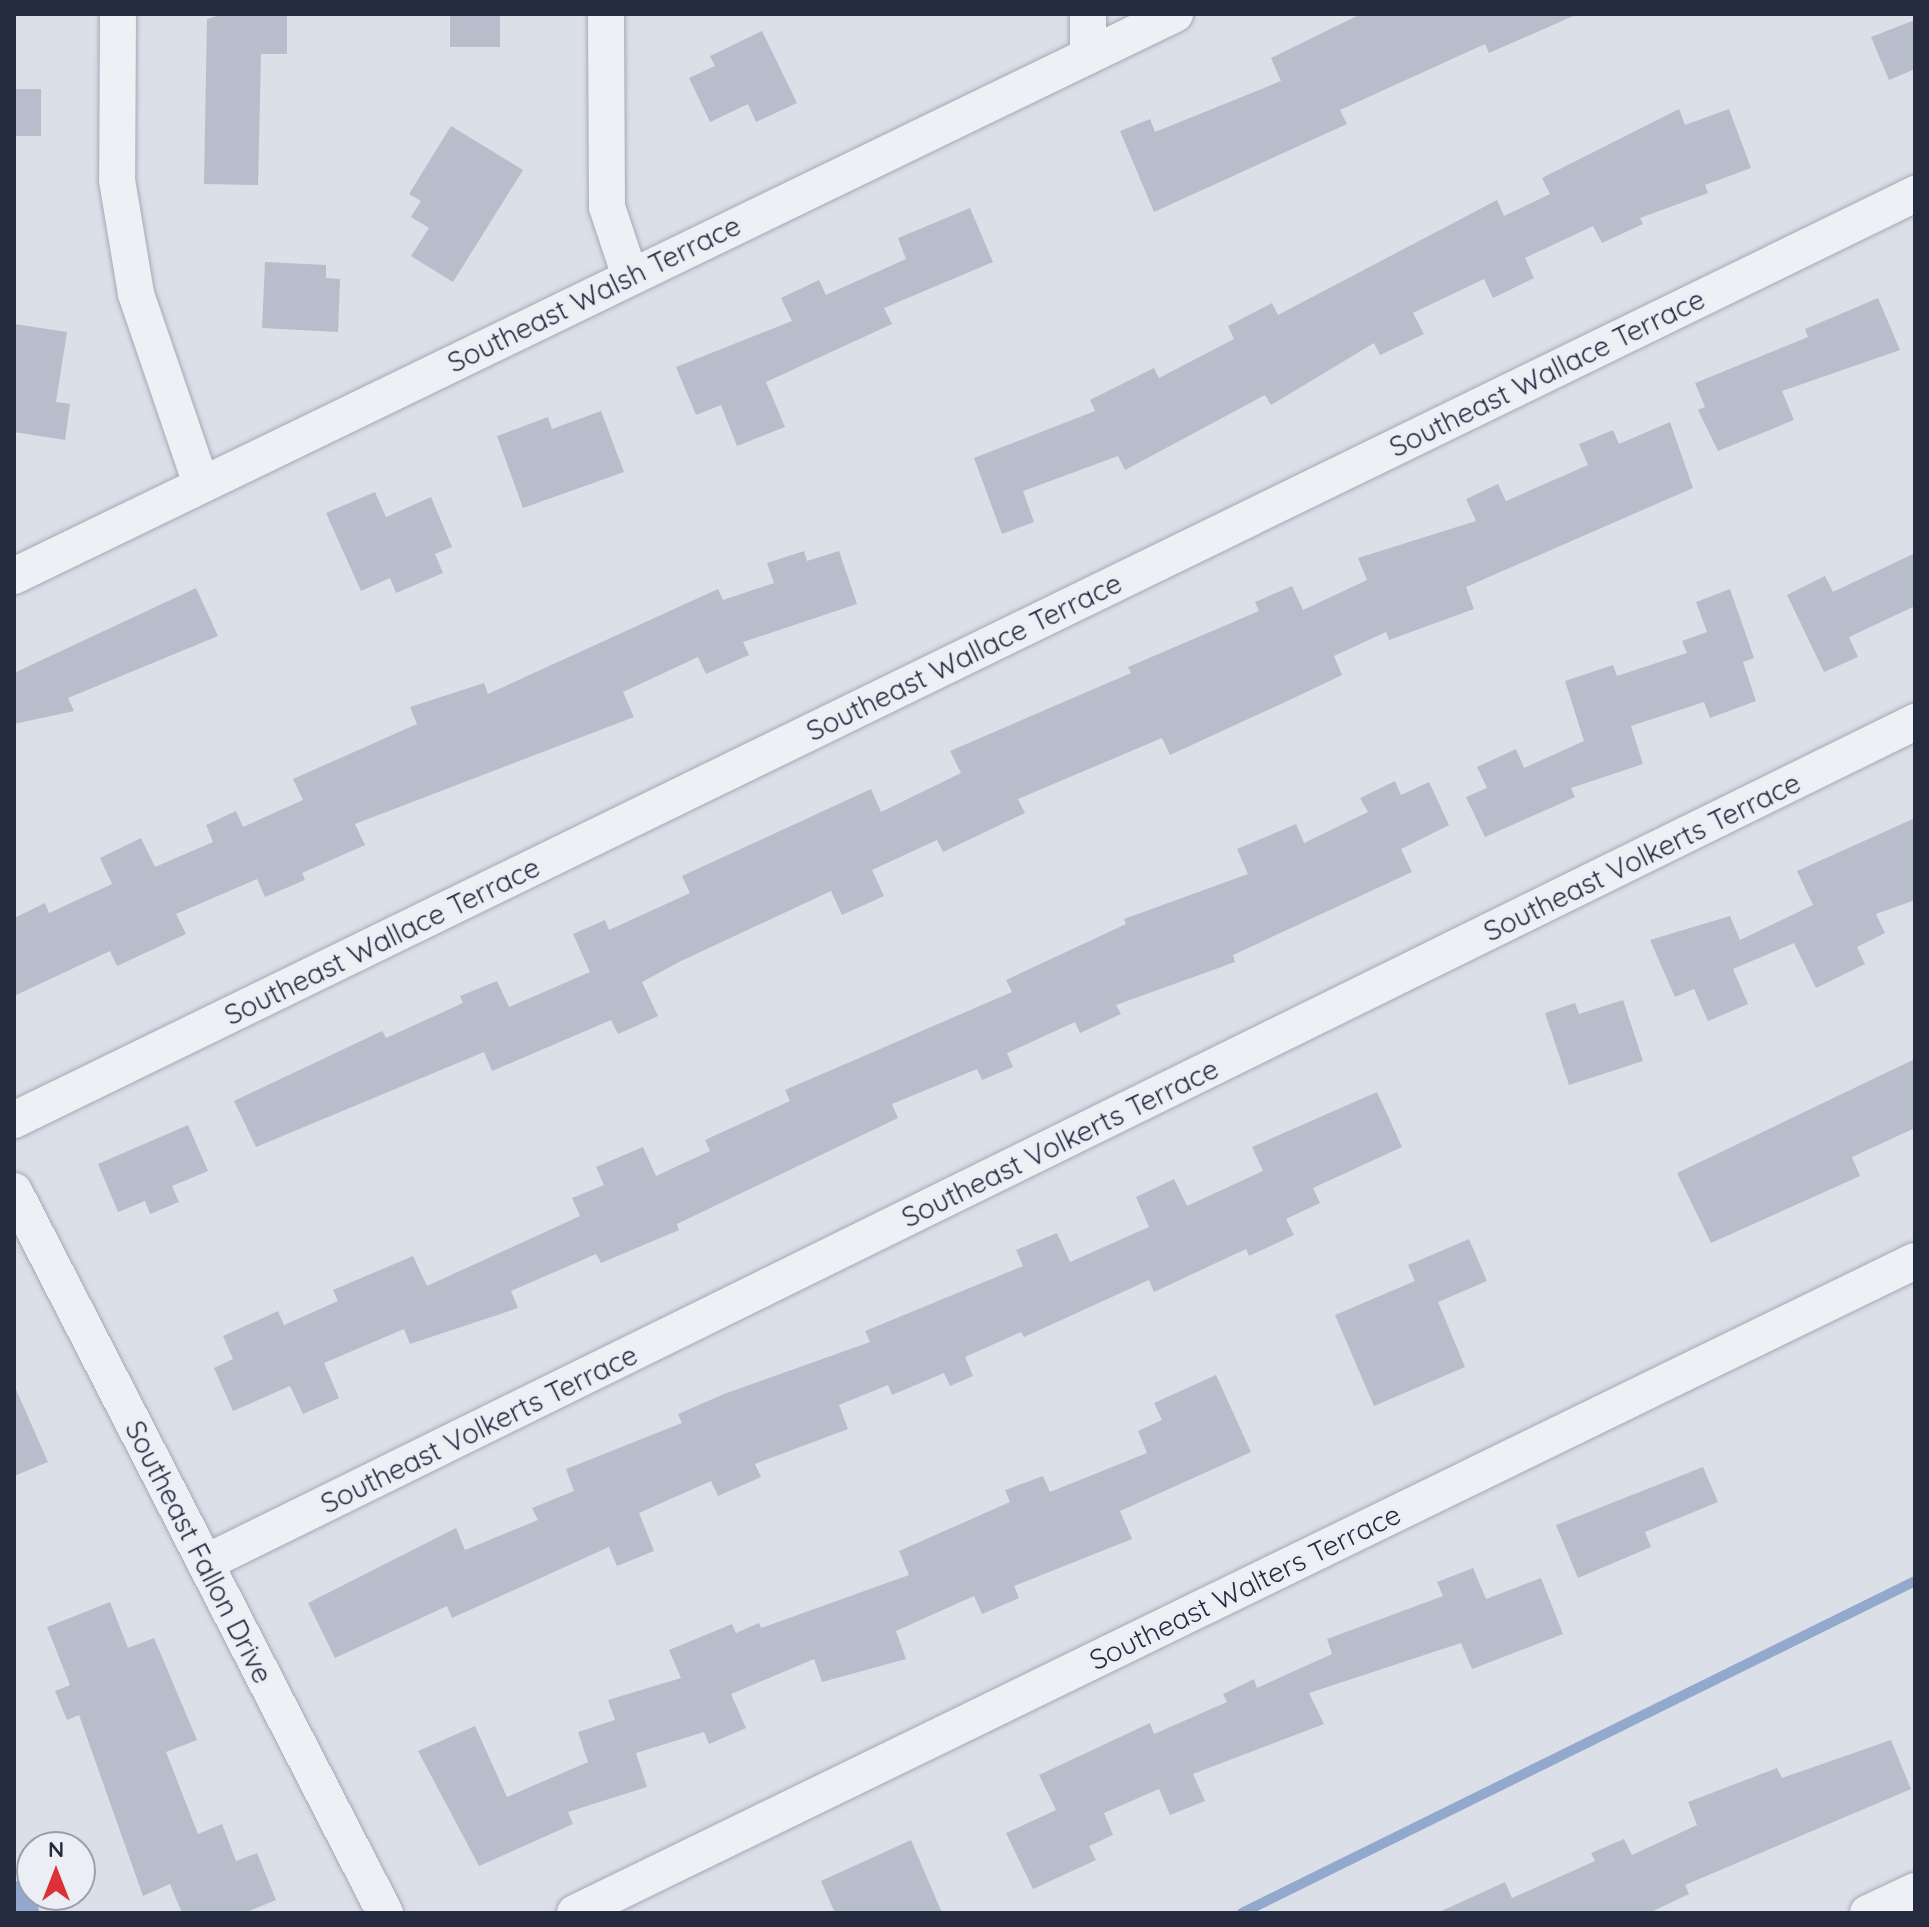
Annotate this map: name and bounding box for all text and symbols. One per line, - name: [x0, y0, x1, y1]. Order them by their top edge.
- street label: Southeast Walsh Terrace: [442, 208, 746, 380]
- street label: Southeast Wallace Terrace: [1384, 282, 1710, 464]
- street label: Southeast Wallace Terrace: [801, 566, 1127, 748]
- street label: Southeast Volkerts Terrace: [1478, 766, 1806, 948]
- street label: Southeast Wallace Terrace: [219, 850, 545, 1032]
- street label: Southeast Volkerts Terrace: [896, 1052, 1224, 1234]
- street label: Southeast Volkerts Terrace: [315, 1338, 643, 1520]
- street label: Southeast Fallon Drive: [118, 1415, 280, 1689]
- street label: Southeast Walters Terrace: [1084, 1497, 1406, 1677]
- north arrow: [16, 1831, 96, 1911]
- text: N: [48, 1835, 64, 1863]

